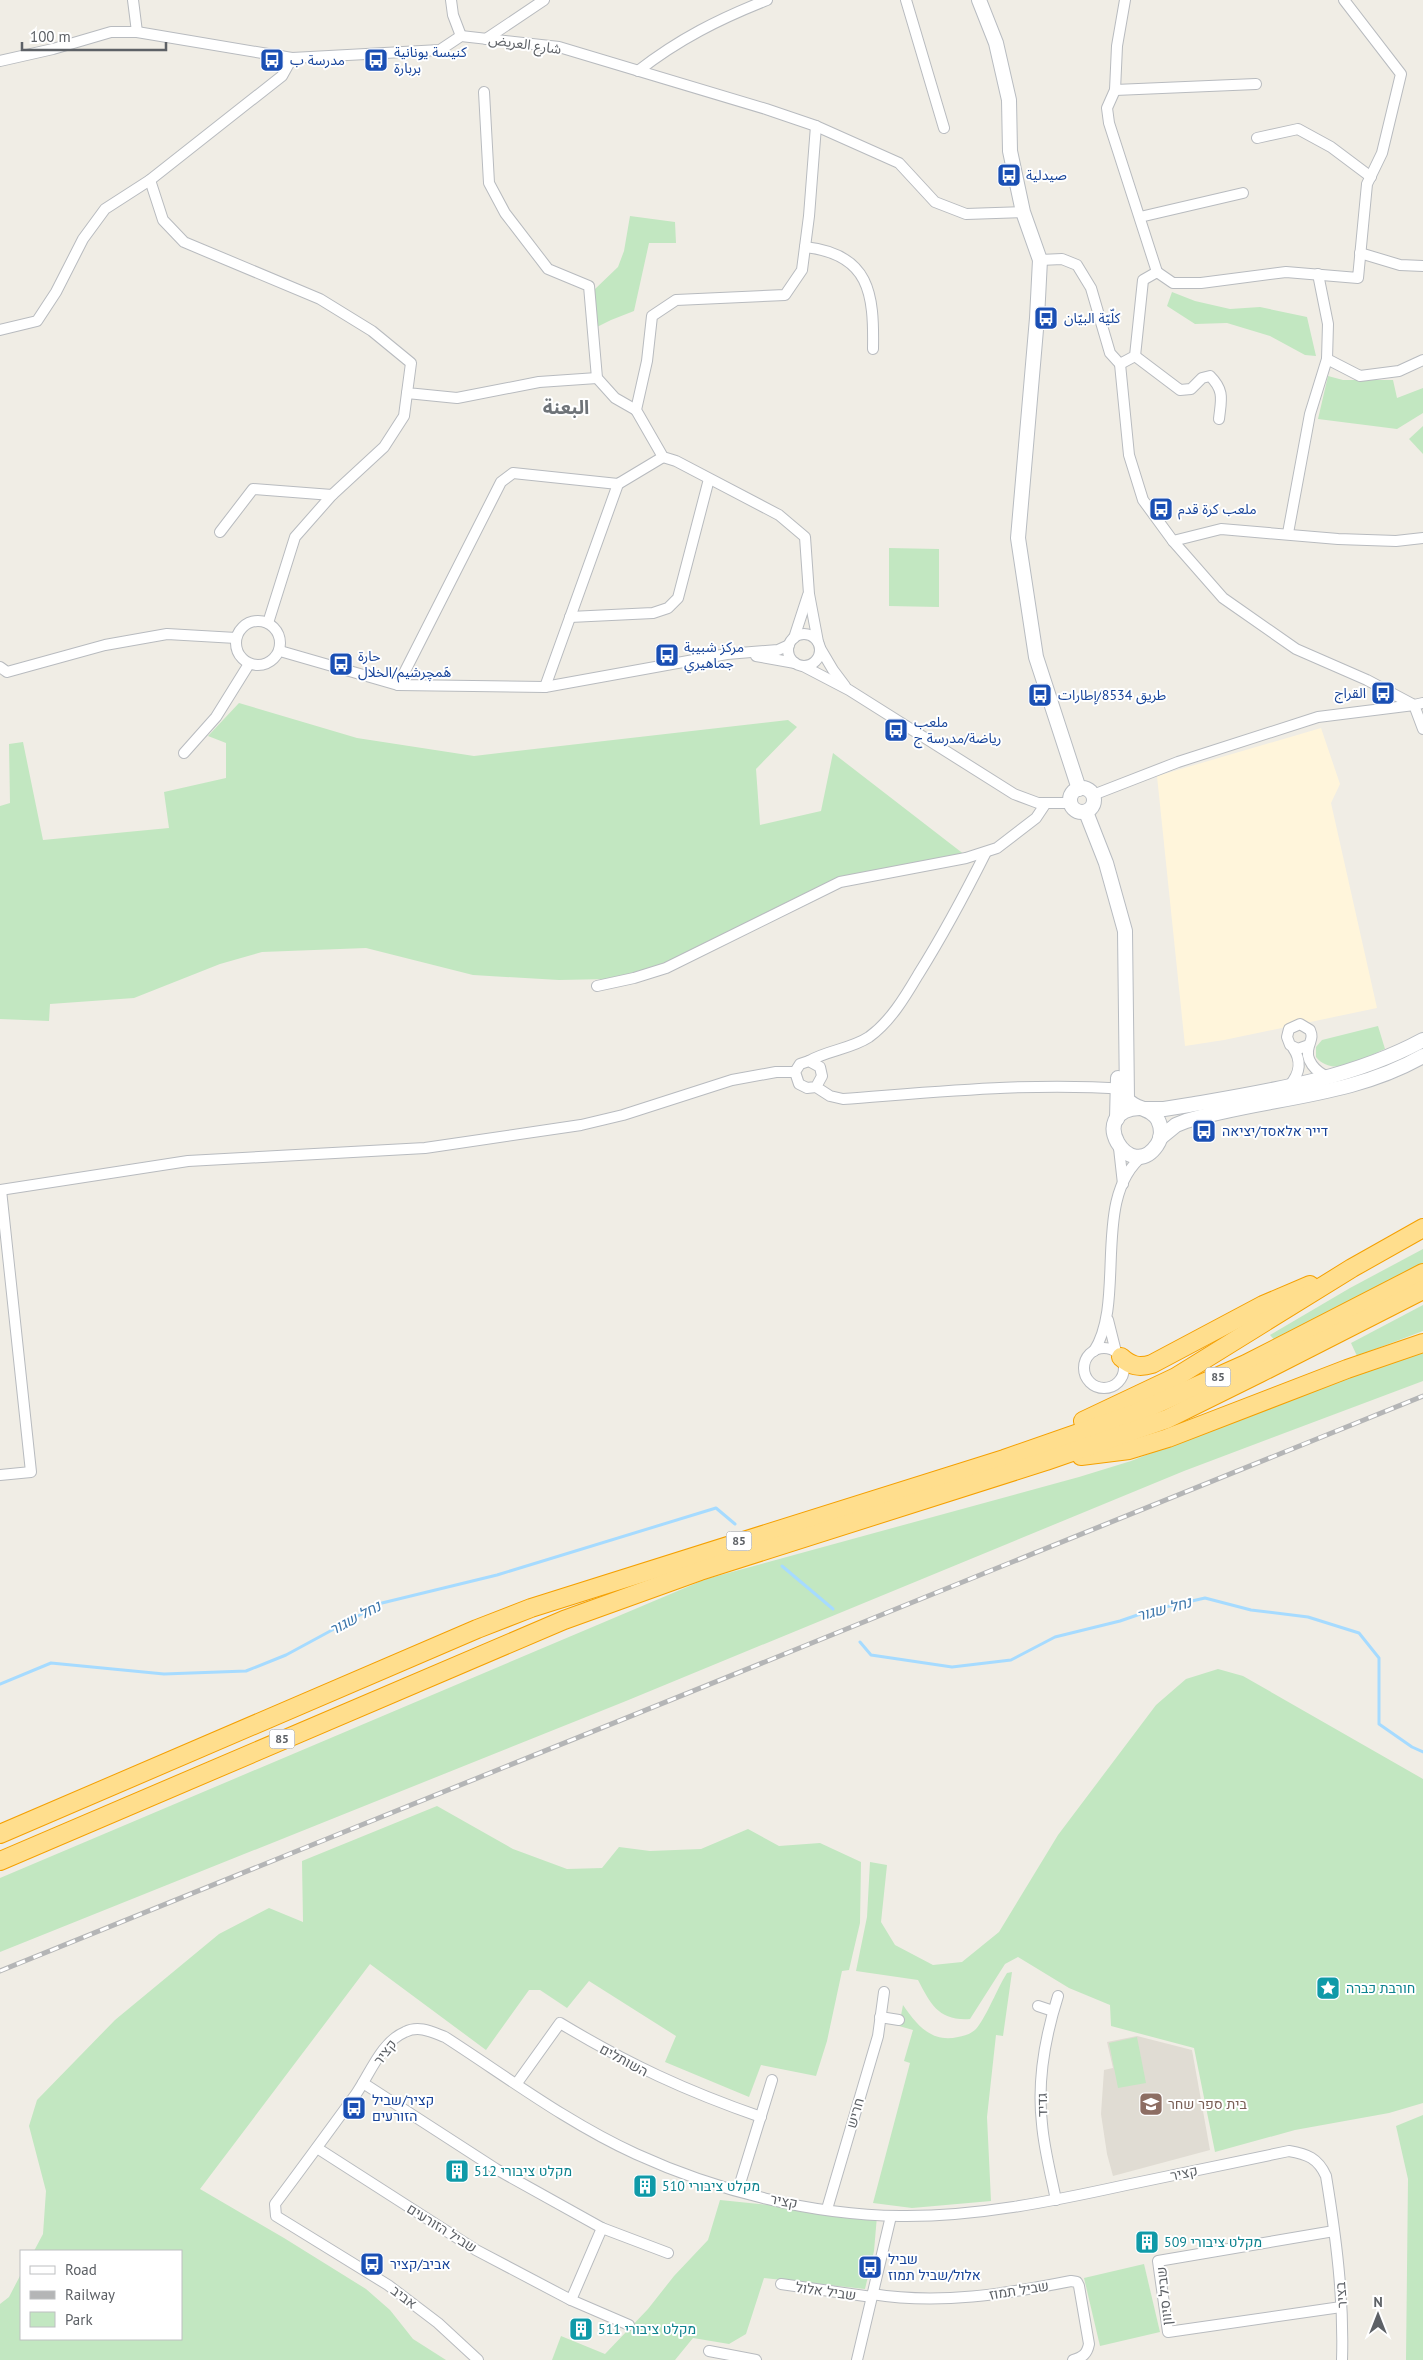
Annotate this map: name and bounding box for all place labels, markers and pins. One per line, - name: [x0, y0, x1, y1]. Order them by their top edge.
- place label: كنيسة يونانية بربارة: [394, 43, 467, 77]
- bus stop icon: مدرسة ب: [259, 47, 285, 73]
- bus stop icon: كنيسة يونانية بربارة: [363, 47, 389, 73]
- place label: مدرسة ب: [290, 51, 345, 69]
- bus stop icon: صيدلية: [996, 162, 1022, 188]
- place label: صيدلية: [1026, 166, 1067, 184]
- bus stop icon: كلّيّة البيّان: [1033, 305, 1059, 331]
- place label: كلّيّة البيّان: [1064, 308, 1121, 327]
- bus stop icon: ملعب كرة قدم: [1148, 496, 1174, 522]
- place label: ملعب كرة قدم: [1178, 500, 1257, 520]
- place label: مركز شبيبة جماهيري: [684, 638, 744, 674]
- bus stop icon: مركز شبيبة جماهيري: [654, 642, 680, 668]
- place label: حارة هَمچرشيم/الخلال: [358, 647, 451, 683]
- bus stop icon: حارة هَمچرشيم/الخلال: [328, 651, 354, 677]
- bus stop icon: القراج: [1370, 680, 1396, 706]
- bus stop icon: طريق 8534/إطارات: [1027, 682, 1053, 708]
- place label: القراج: [1335, 684, 1366, 704]
- place label: طريق 8534/إطارات: [1058, 686, 1166, 705]
- place label: ملعب رياضة/مدرسة ج: [914, 713, 1001, 749]
- bus stop icon: ملعب رياضة/مدرسة ج: [883, 717, 909, 743]
- bus stop icon: דייר אלאסד/יציאה: [1191, 1118, 1217, 1144]
- place label: דייר אלאסד/יציאה: [1222, 1122, 1328, 1140]
- place icon: חורבת כברה: [1315, 1975, 1341, 2001]
- place label: חורבת כברה: [1346, 1979, 1415, 1997]
- place label: קציר/שביל הזורעים: [372, 2091, 434, 2125]
- school or university icon: בית ספר שחר: [1138, 2091, 1164, 2117]
- bus stop icon: קציר/שביל הזורעים: [341, 2095, 367, 2121]
- place label: בית ספר שחר: [1168, 2095, 1247, 2113]
- building icon: מקלט ציבורי 512: [444, 2158, 470, 2184]
- place label: מקלט ציבורי 512: [474, 2162, 572, 2180]
- building icon: מקלט ציבורי 510: [632, 2173, 658, 2199]
- place label: מקלט ציבורי 510: [662, 2177, 760, 2195]
- building icon: מקלט ציבורי 509: [1134, 2229, 1160, 2255]
- place label: מקלט ציבורי 509: [1164, 2233, 1262, 2251]
- place label: שביל אלול/שביל תמוז: [888, 2250, 981, 2284]
- bus stop icon: אביב/קציר: [359, 2251, 385, 2277]
- bus stop icon: שביל אלול/שביל תמוז: [857, 2254, 883, 2280]
- place label: אביב/קציר: [390, 2255, 450, 2273]
- building icon: מקלט ציבורי 511: [568, 2316, 594, 2342]
- place label: מקלט ציבורי 511: [598, 2320, 696, 2338]

